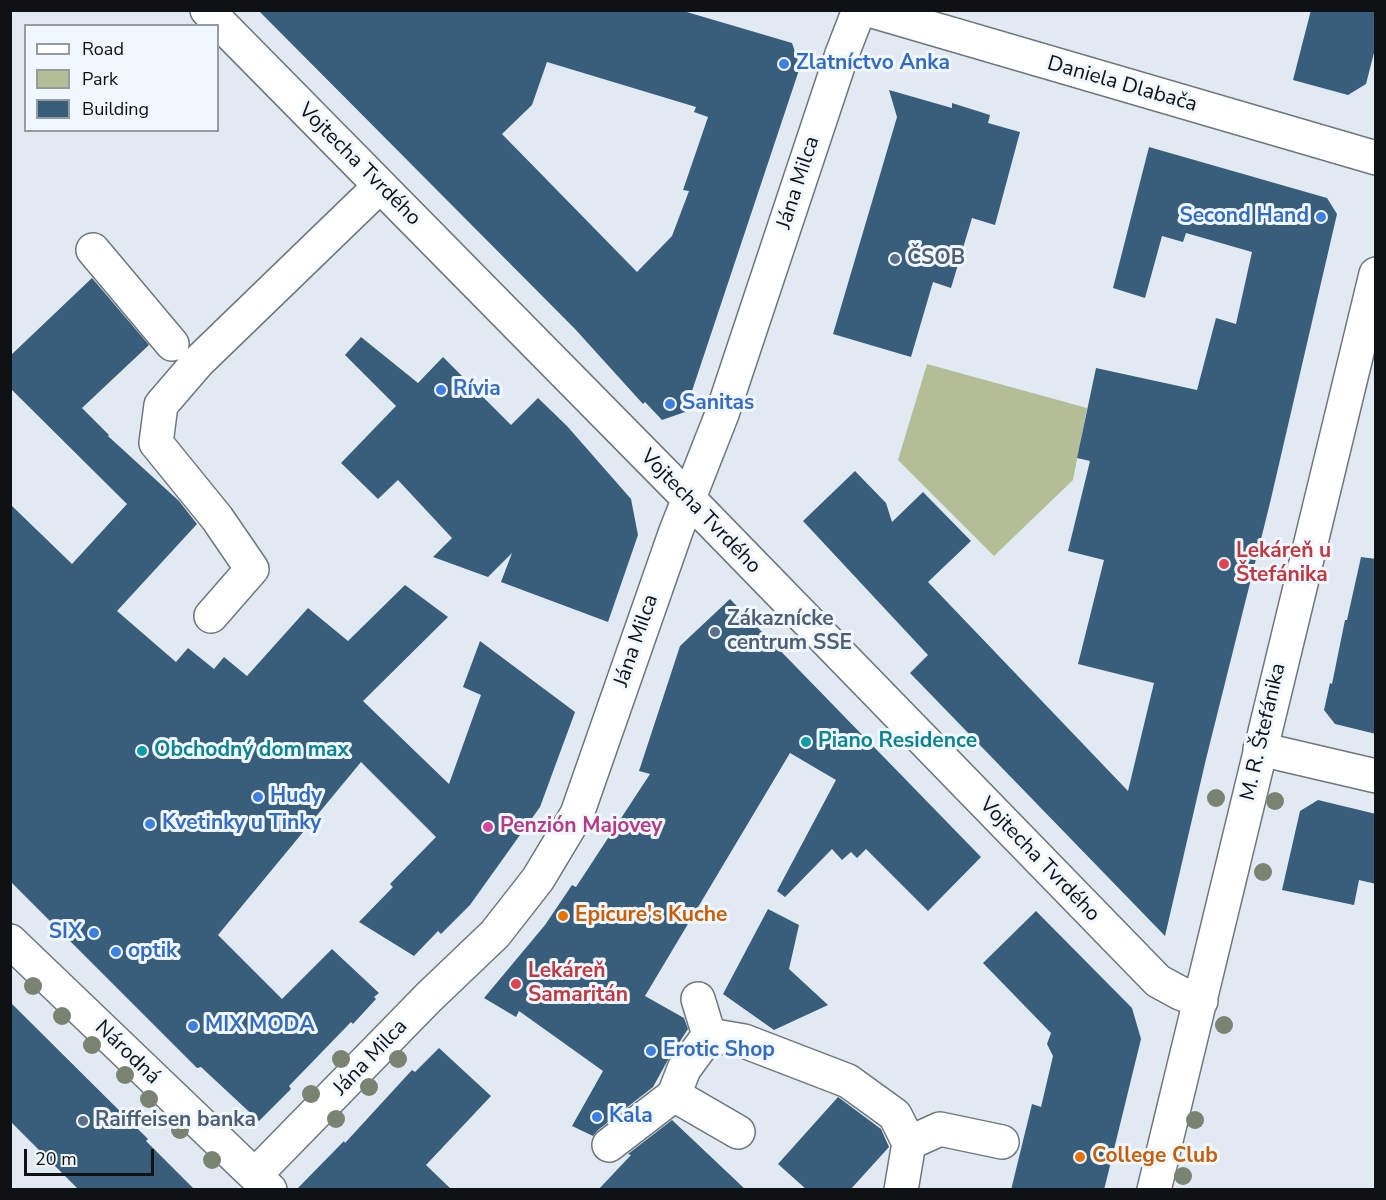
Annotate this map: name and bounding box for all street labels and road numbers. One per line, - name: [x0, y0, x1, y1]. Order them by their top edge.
- street label: Daniela Dlabača: [1044, 52, 1200, 118]
- street label: Vojtecha Tvrdého: [292, 98, 426, 232]
- street label: Jána Milca: [772, 133, 826, 233]
- street label: Vojtecha Tvrdého: [634, 445, 766, 579]
- street label: Jána Milca: [609, 591, 665, 691]
- street label: M. R. Štefánika: [1236, 661, 1292, 803]
- street label: Vojtecha Tvrdého: [973, 793, 1105, 927]
- street label: Jána Milca: [329, 1015, 413, 1101]
- street label: Národná: [89, 1016, 165, 1090]

